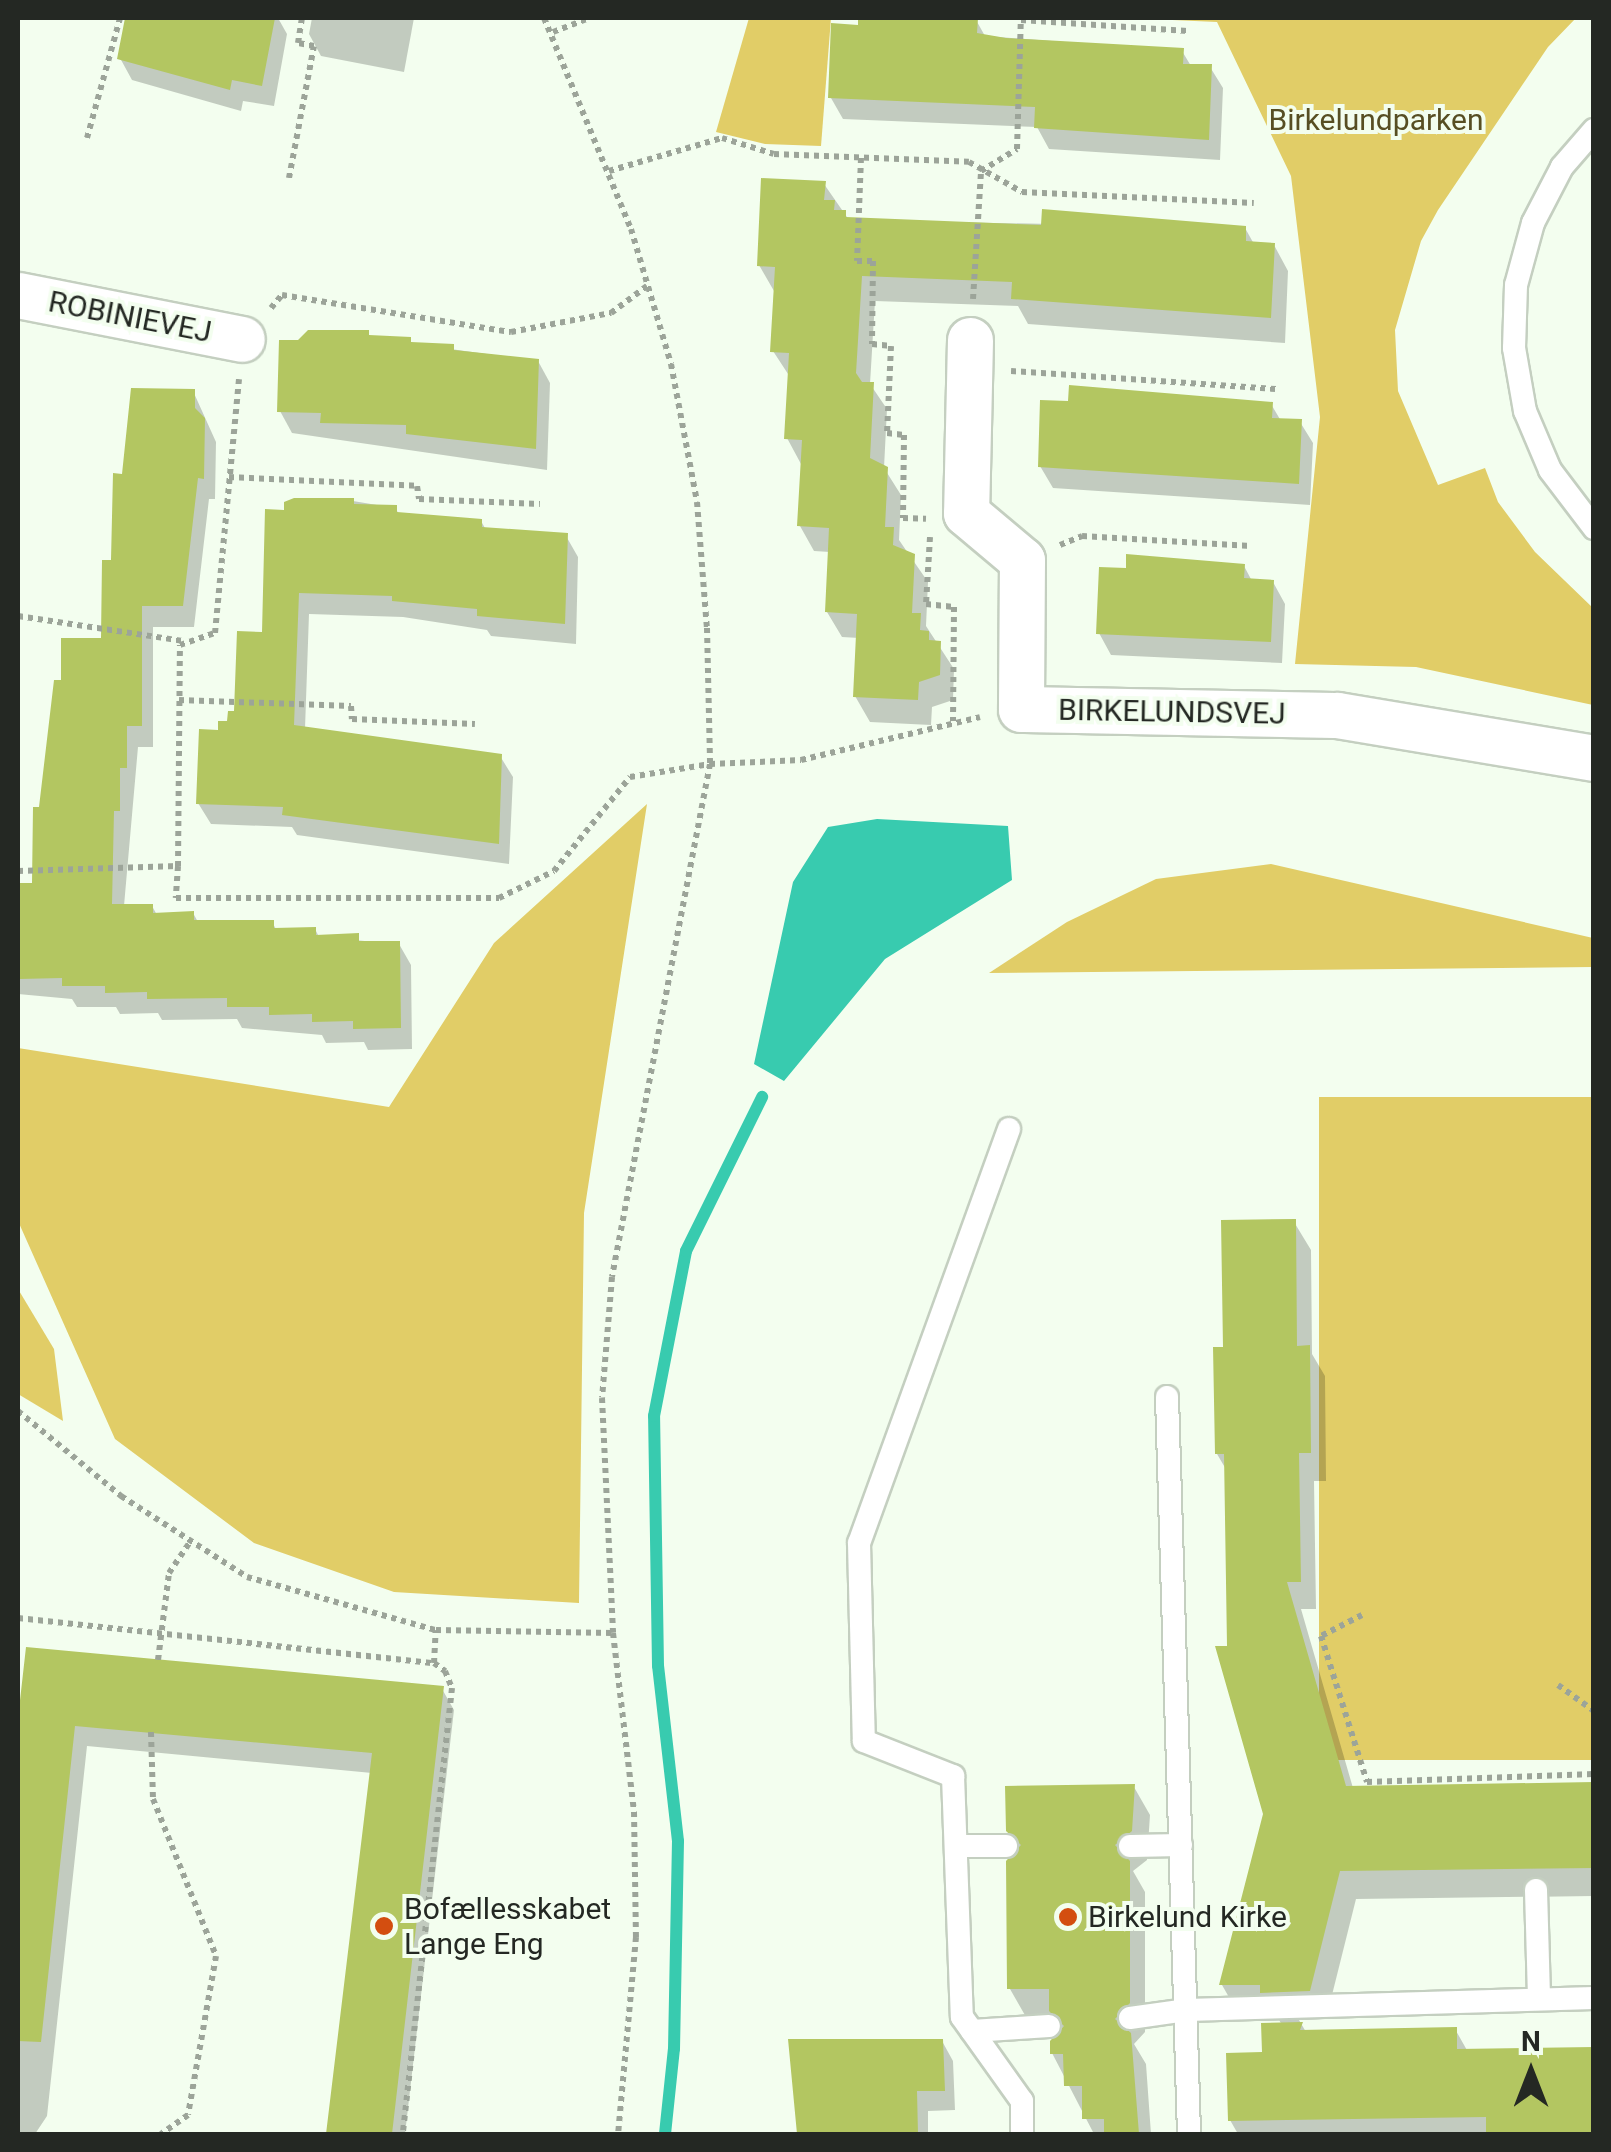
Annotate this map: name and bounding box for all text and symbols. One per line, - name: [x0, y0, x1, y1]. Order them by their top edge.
- park label: Birkelundparken: [1268, 102, 1484, 138]
- street label: ROBINIEVEJ: [45, 284, 215, 350]
- street label: BIRKELUNDSVEJ: [1058, 692, 1286, 732]
- place label: Bofællesskabet Lange Eng: [404, 1891, 611, 1962]
- place label: Birkelund Kirke: [1088, 1899, 1287, 1935]
- marker: Birkelund Kirke: [1057, 1906, 1079, 1928]
- marker: Bofællesskabet Lange Eng: [373, 1915, 395, 1937]
- north arrow: [1481, 2022, 1581, 2122]
- text: N: [1521, 2025, 1541, 2058]

